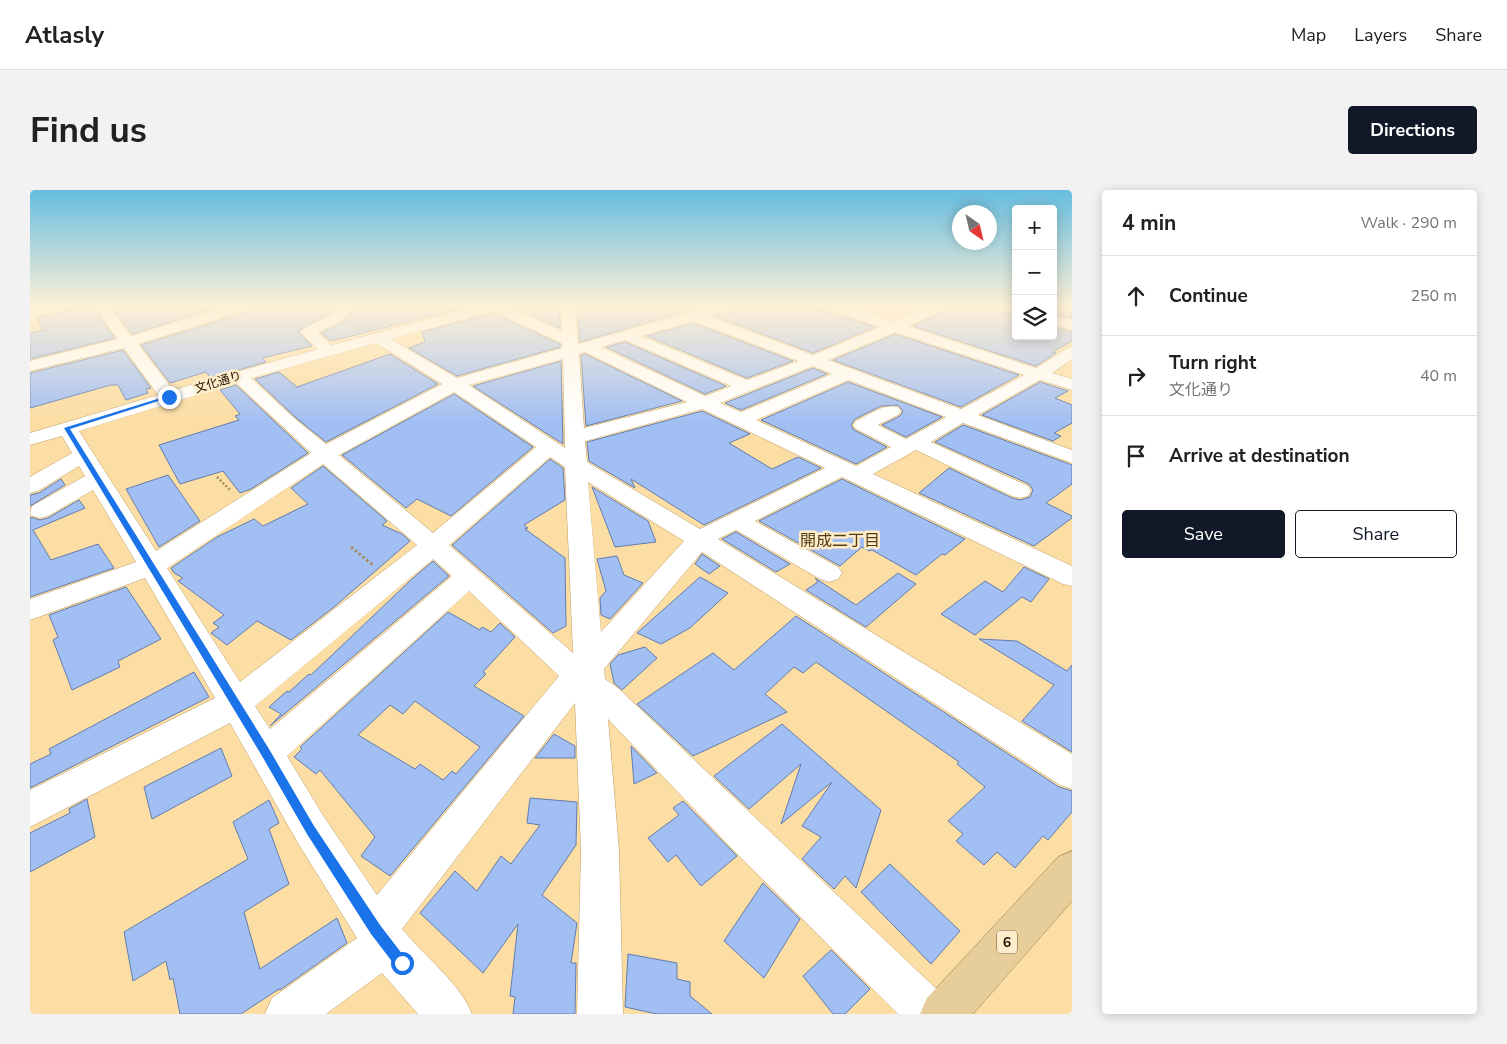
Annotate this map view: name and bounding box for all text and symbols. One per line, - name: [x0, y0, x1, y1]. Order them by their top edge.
- text: Atlasly: [25, 19, 104, 51]
- text: Map: [1291, 23, 1326, 47]
- text: Layers: [1354, 23, 1407, 47]
- text: Share: [1435, 23, 1482, 47]
- button: Directions: [1348, 106, 1477, 154]
- text: Find us: [30, 107, 147, 154]
- north arrow: [952, 205, 997, 250]
- map controls: [1012, 205, 1057, 340]
- button: +: [1012, 205, 1057, 250]
- text: 4 min: [1122, 209, 1176, 237]
- text: Walk · 290 m: [1361, 212, 1457, 234]
- button: −: [1012, 250, 1057, 295]
- icon: ahead: [1122, 282, 1150, 310]
- text: Continue: [1169, 283, 1248, 309]
- text: 250 m: [1410, 285, 1457, 307]
- button: layers: [1012, 295, 1057, 340]
- text: Turn right: [1169, 350, 1256, 376]
- icon: right: [1122, 362, 1150, 390]
- text: 40 m: [1420, 365, 1457, 387]
- street label: 文化通り: [193, 367, 243, 397]
- text: 文化通り: [1169, 379, 1233, 401]
- route end: [158, 386, 181, 409]
- icon: arrive: [1122, 442, 1150, 470]
- text: Arrive at destination: [1169, 443, 1350, 469]
- button: Save: [1122, 510, 1285, 558]
- button: Share: [1295, 510, 1457, 558]
- district label: 開成二丁目: [800, 530, 880, 552]
- road number: 6: [997, 930, 1017, 954]
- route start: [391, 952, 414, 975]

